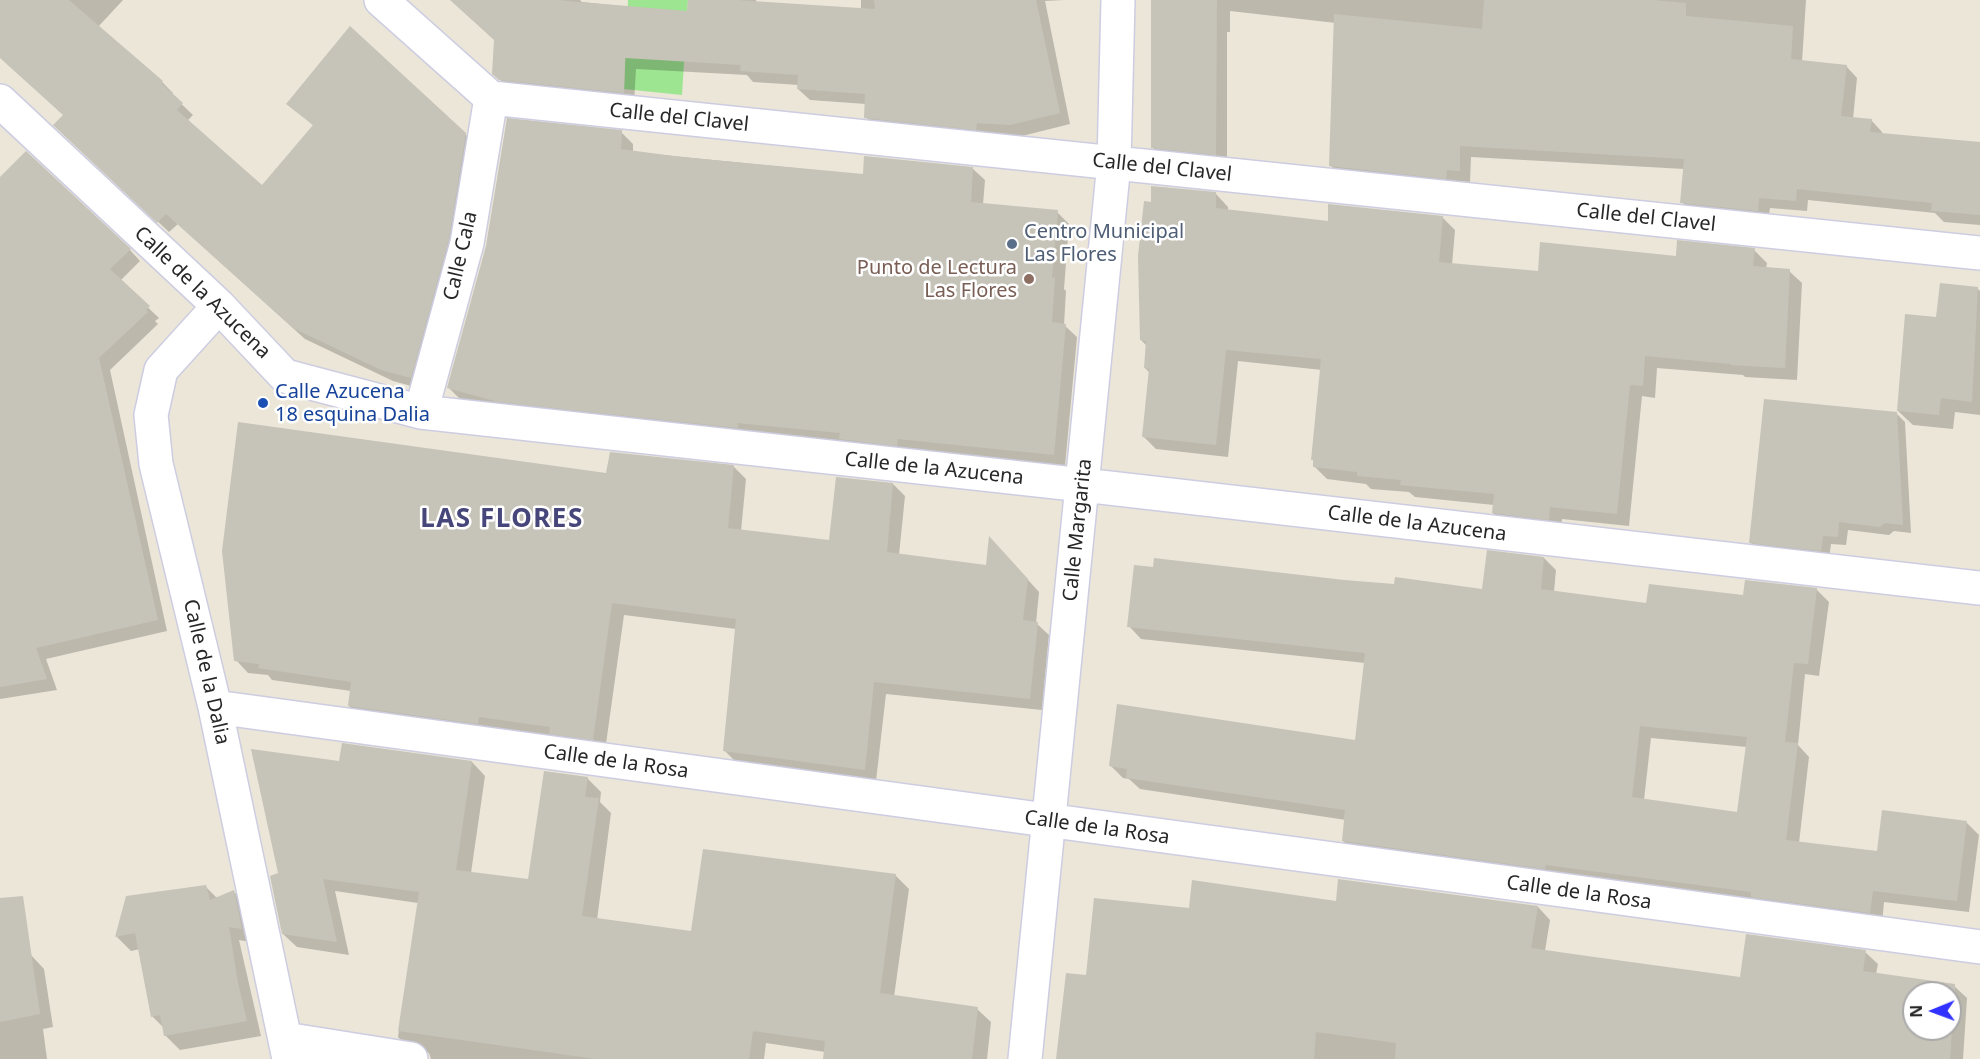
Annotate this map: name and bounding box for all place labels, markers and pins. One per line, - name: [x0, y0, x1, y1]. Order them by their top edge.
- place label: Centro Municipal Las Flores: [1024, 220, 1184, 267]
- marker: Centro Municipal Las Flores: [1005, 237, 1019, 251]
- place label: Punto de Lectura Las Flores: [857, 256, 1017, 303]
- marker: Punto de Lectura Las Flores: [1022, 272, 1036, 286]
- place label: Calle Azucena 18 esquina Dalia: [275, 380, 430, 427]
- marker: Calle Azucena 18 esquina Dalia: [256, 396, 270, 410]

